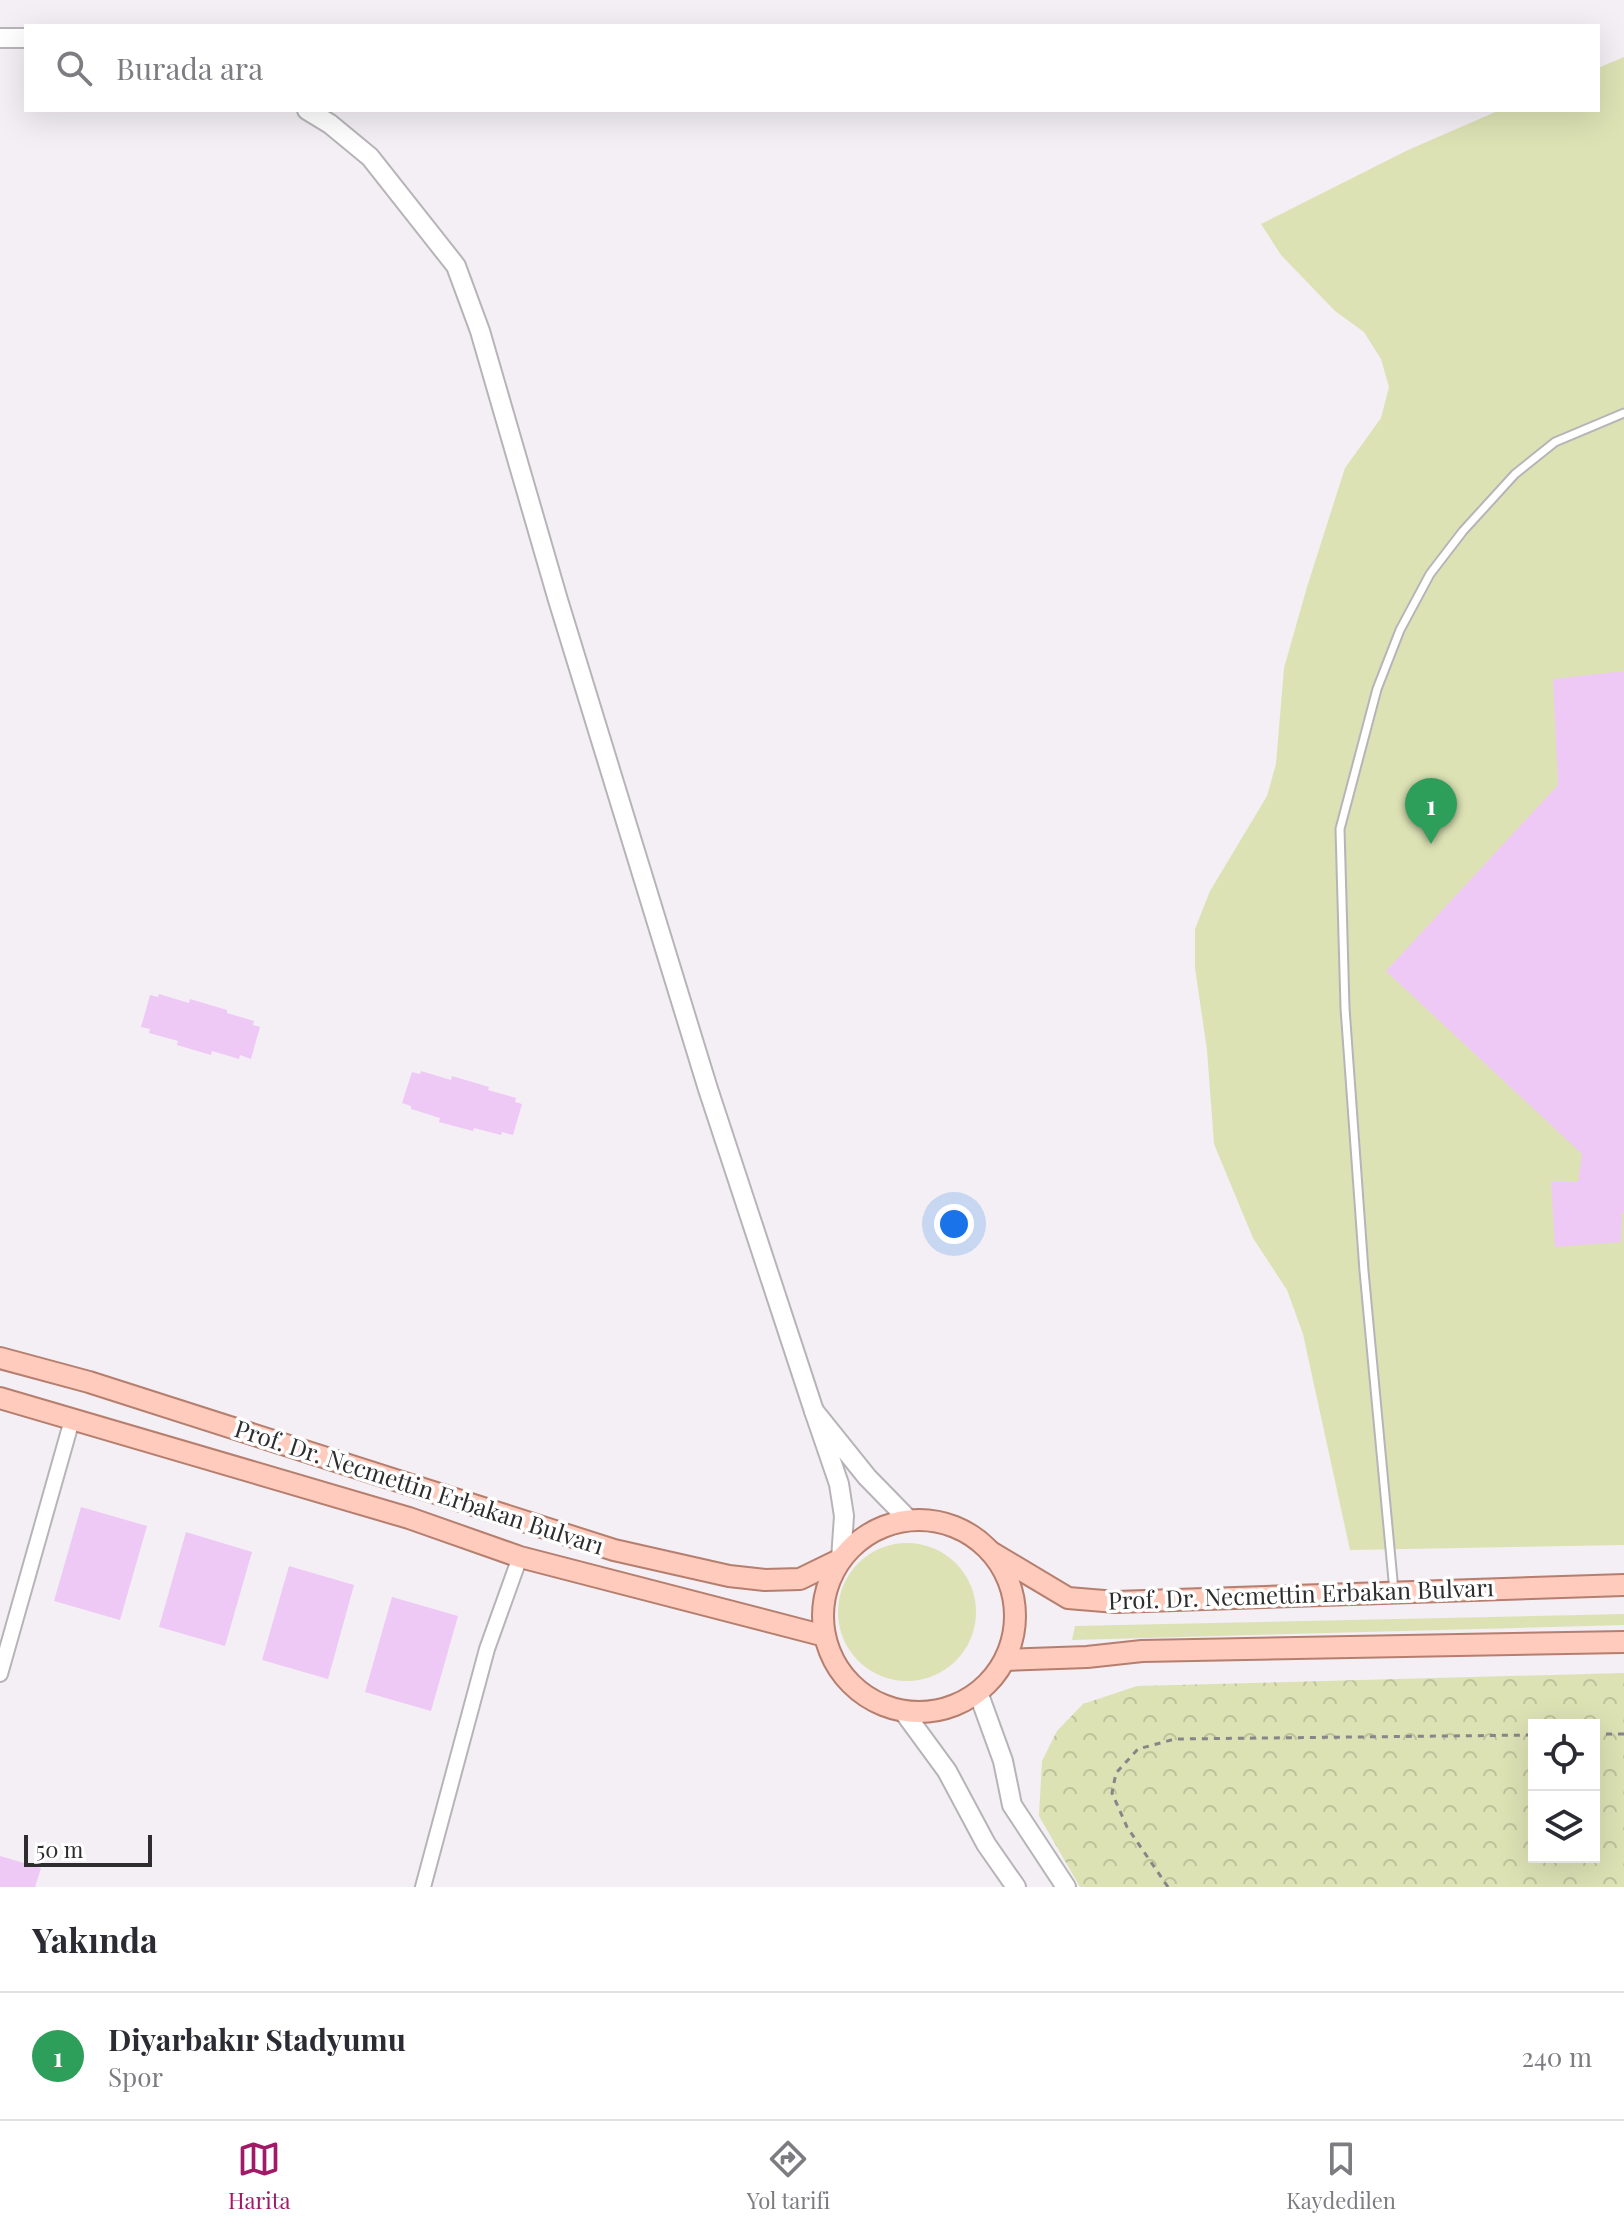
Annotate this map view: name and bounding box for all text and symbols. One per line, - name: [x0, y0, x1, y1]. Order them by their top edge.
- search box: [24, 24, 1600, 112]
- icon: search: [52, 46, 96, 90]
- text: Burada ara: [116, 48, 263, 88]
- pin: 1: [1405, 778, 1457, 844]
- your location: [934, 1204, 974, 1244]
- street label: Prof. Dr. Necmettin Erbakan Bulvarı: [231, 1411, 608, 1561]
- street label: Prof. Dr. Necmettin Erbakan Bulvarı: [1107, 1570, 1494, 1616]
- map controls: [1528, 1719, 1600, 1863]
- button: locate: [1528, 1719, 1600, 1791]
- button: layers: [1528, 1791, 1600, 1863]
- scale bar: [24, 1831, 152, 1867]
- text: 50 m: [36, 1834, 83, 1864]
- text: Yakında: [32, 1916, 158, 1962]
- text: Diyarbakır Stadyumu: [108, 2019, 406, 2059]
- text: 1: [53, 2039, 63, 2074]
- text: 240 m: [1522, 2039, 1592, 2074]
- text: Spor: [108, 2059, 163, 2094]
- tab: Harita: [228, 2137, 291, 2215]
- tab: Yol tarifi: [747, 2137, 830, 2215]
- tab: Kaydedilen: [1286, 2137, 1396, 2215]

